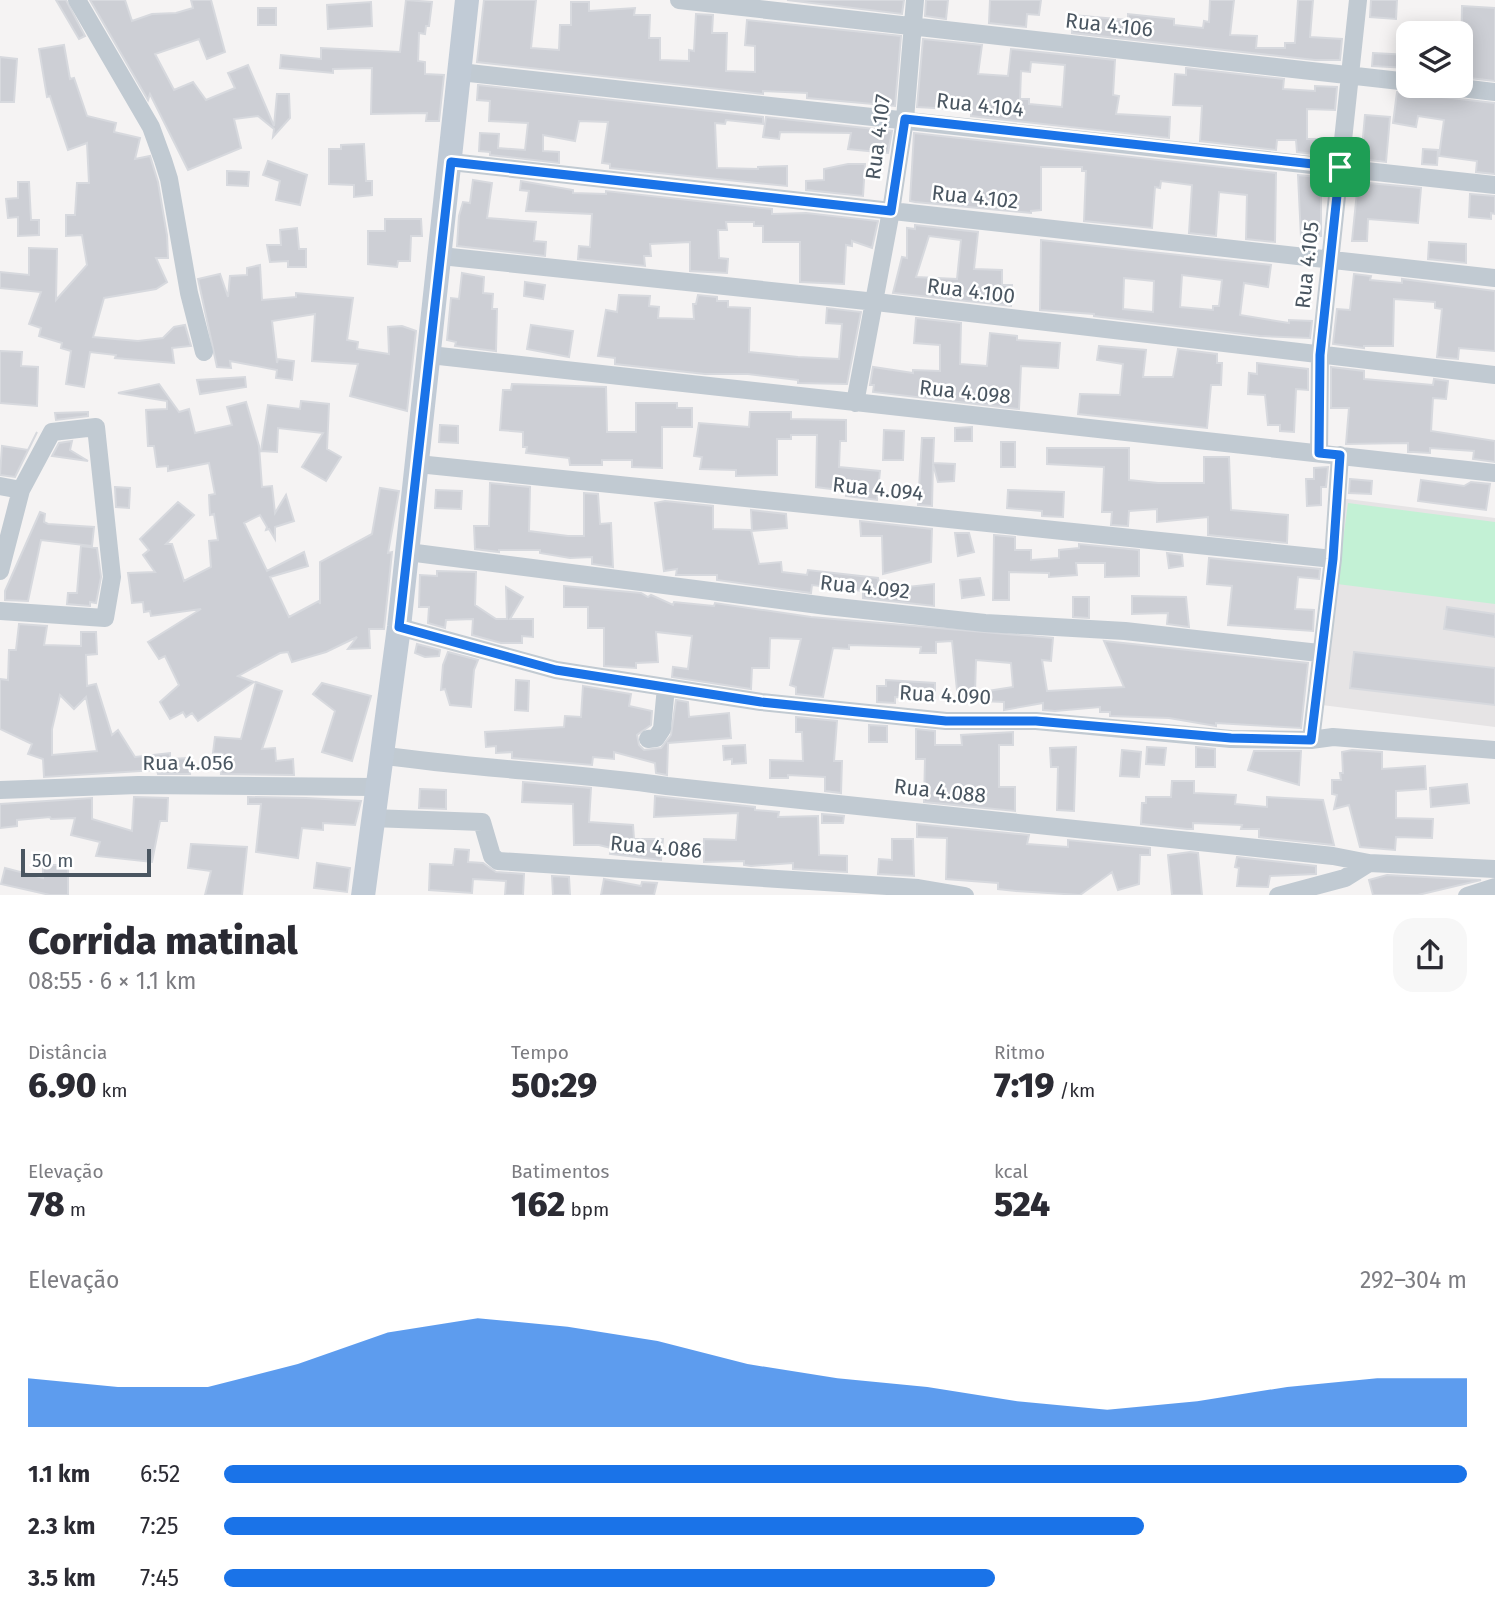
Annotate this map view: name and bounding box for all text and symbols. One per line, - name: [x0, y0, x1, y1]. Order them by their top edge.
- street label: Rua 4.106: [1064, 7, 1154, 43]
- map controls: [1396, 21, 1473, 98]
- button: layers: [1396, 21, 1473, 98]
- street label: Rua 4.104: [935, 87, 1025, 123]
- street label: Rua 4.107: [860, 93, 896, 181]
- pin: [1310, 137, 1370, 197]
- icon: arrive: [1321, 148, 1359, 186]
- street label: Rua 4.102: [930, 180, 1020, 214]
- street label: Rua 4.105: [1290, 220, 1324, 310]
- street label: Rua 4.100: [925, 273, 1017, 309]
- street label: Rua 4.098: [918, 374, 1012, 410]
- street label: Rua 4.094: [831, 471, 925, 507]
- street label: Rua 4.092: [819, 569, 911, 605]
- street label: Rua 4.090: [898, 680, 992, 710]
- street label: Rua 4.056: [142, 750, 234, 776]
- street label: Rua 4.088: [893, 773, 987, 809]
- street label: Rua 4.086: [609, 830, 703, 864]
- scale bar: [21, 846, 150, 878]
- text: 50 m: [32, 849, 73, 872]
- text: Corrida matinal: [28, 918, 298, 964]
- button: share: [1393, 918, 1467, 992]
- text: 08:55 · 6 × 1.1 km: [28, 967, 196, 995]
- text: Distância: [28, 1041, 107, 1064]
- text: Tempo: [511, 1041, 569, 1064]
- text: Ritmo: [994, 1041, 1045, 1064]
- text: 6.90: [28, 1064, 97, 1106]
- text: 50:29: [511, 1064, 597, 1106]
- text: 7:19: [994, 1064, 1054, 1106]
- text: km: [97, 1079, 128, 1102]
- text: /km: [1054, 1079, 1095, 1102]
- text: Elevação: [28, 1160, 104, 1183]
- text: Batimentos: [511, 1160, 609, 1183]
- text: kcal: [994, 1160, 1028, 1183]
- text: 78: [28, 1183, 65, 1225]
- text: 162: [511, 1183, 565, 1225]
- text: 524: [994, 1183, 1050, 1225]
- text: m: [65, 1198, 86, 1221]
- text: bpm: [565, 1198, 609, 1221]
- text: Elevação: [28, 1266, 119, 1294]
- text: 292–304 m: [1360, 1266, 1467, 1294]
- text: 1.1 km: [28, 1460, 90, 1488]
- text: 6:52: [140, 1460, 181, 1488]
- text: 2.3 km: [28, 1512, 95, 1540]
- text: 7:25: [140, 1512, 179, 1540]
- text: 3.5 km: [28, 1564, 96, 1592]
- text: 7:45: [140, 1564, 179, 1592]

